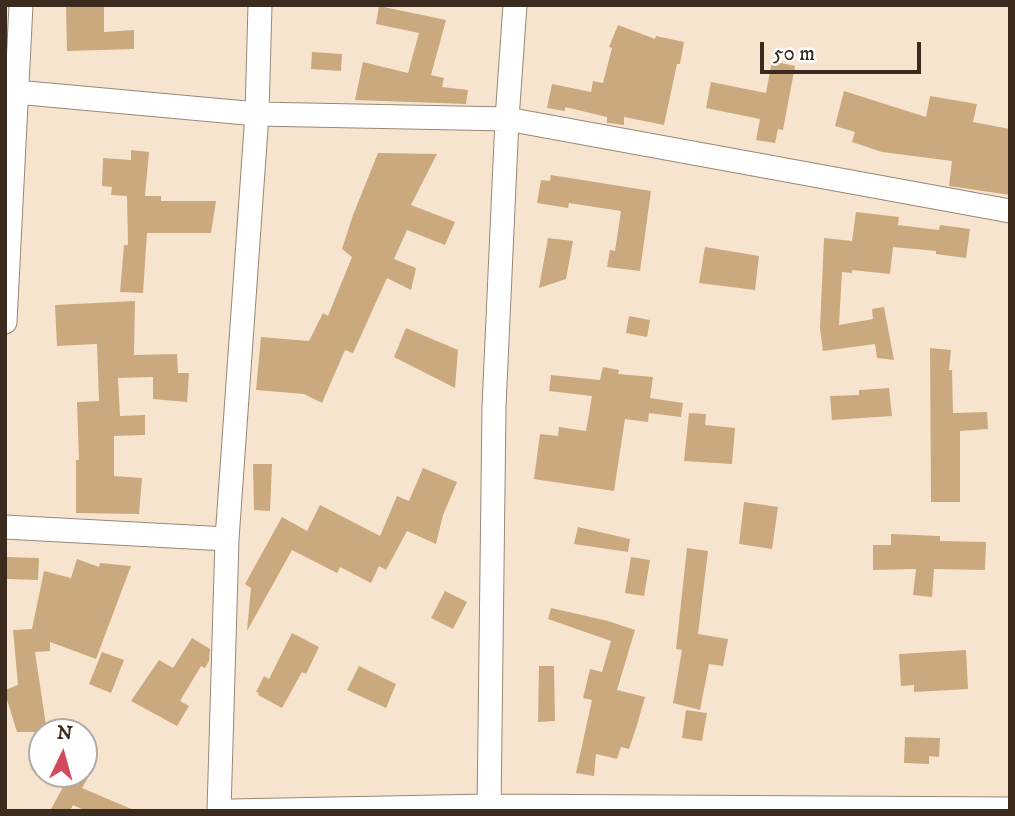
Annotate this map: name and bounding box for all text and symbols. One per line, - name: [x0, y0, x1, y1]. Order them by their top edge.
- scale bar: [763, 28, 924, 72]
- text: 50 m: [773, 41, 815, 67]
- north arrow: [28, 718, 98, 788]
- text: N: [56, 721, 73, 746]

